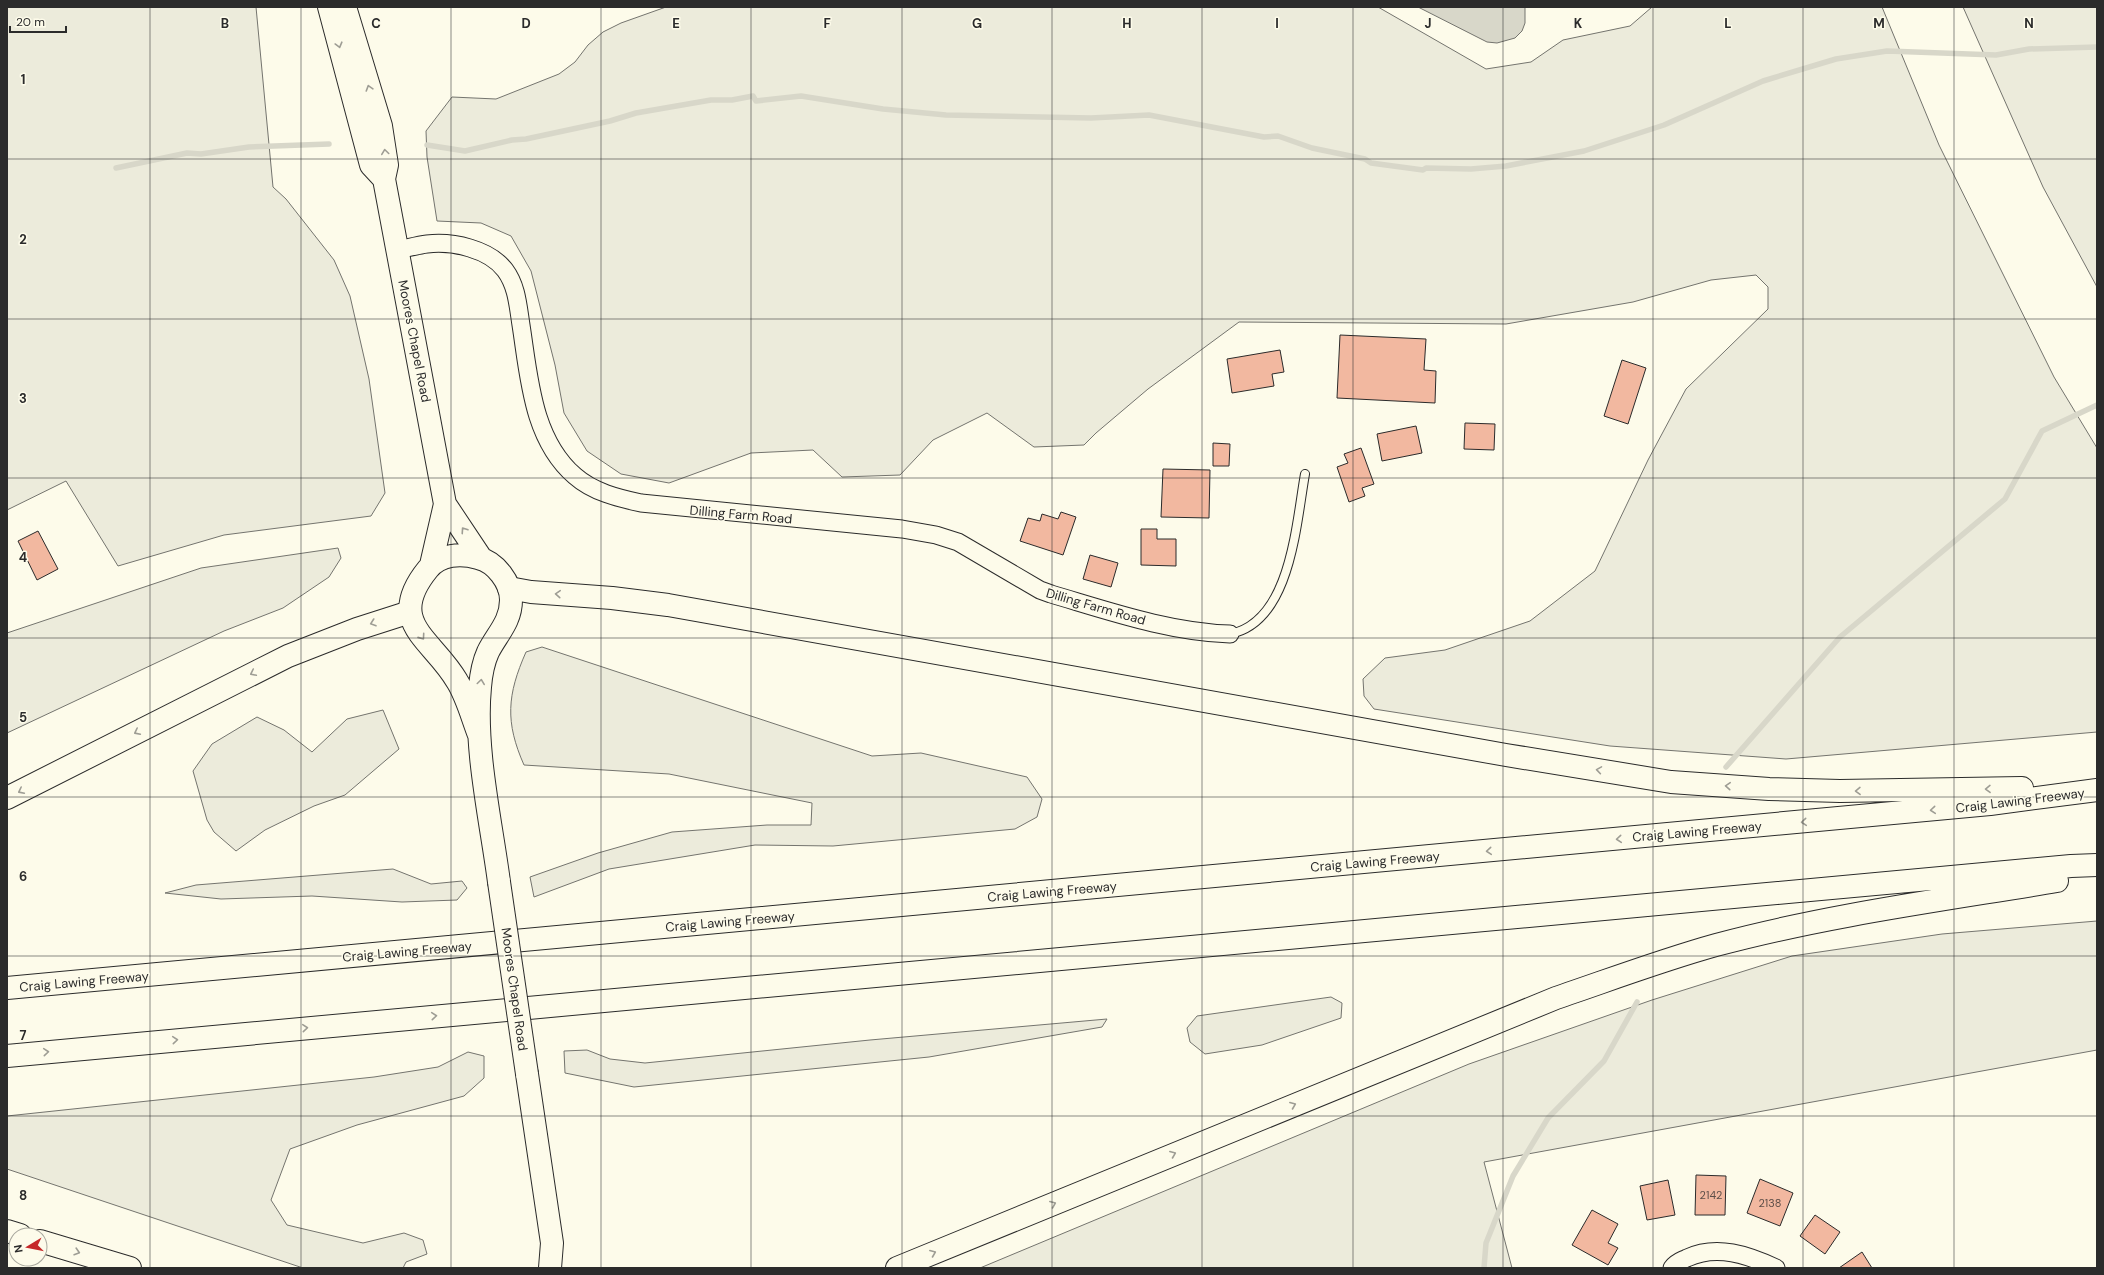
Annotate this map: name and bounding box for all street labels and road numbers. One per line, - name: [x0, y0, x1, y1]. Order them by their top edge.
- street label: Moores Chapel Road: [394, 278, 435, 404]
- street label: Dilling Farm Road: [689, 502, 793, 527]
- street label: Dilling Farm Road: [1044, 584, 1148, 629]
- street label: Craig Lawing Freeway: [1955, 784, 2086, 817]
- street label: Craig Lawing Freeway: [1632, 817, 1762, 846]
- street label: Craig Lawing Freeway: [1310, 847, 1440, 876]
- street label: Craig Lawing Freeway: [987, 877, 1117, 906]
- street label: Craig Lawing Freeway: [665, 907, 795, 936]
- street label: Moores Chapel Road: [497, 926, 532, 1052]
- street label: Craig Lawing Freeway: [342, 937, 472, 966]
- street label: Craig Lawing Freeway: [19, 967, 149, 996]

